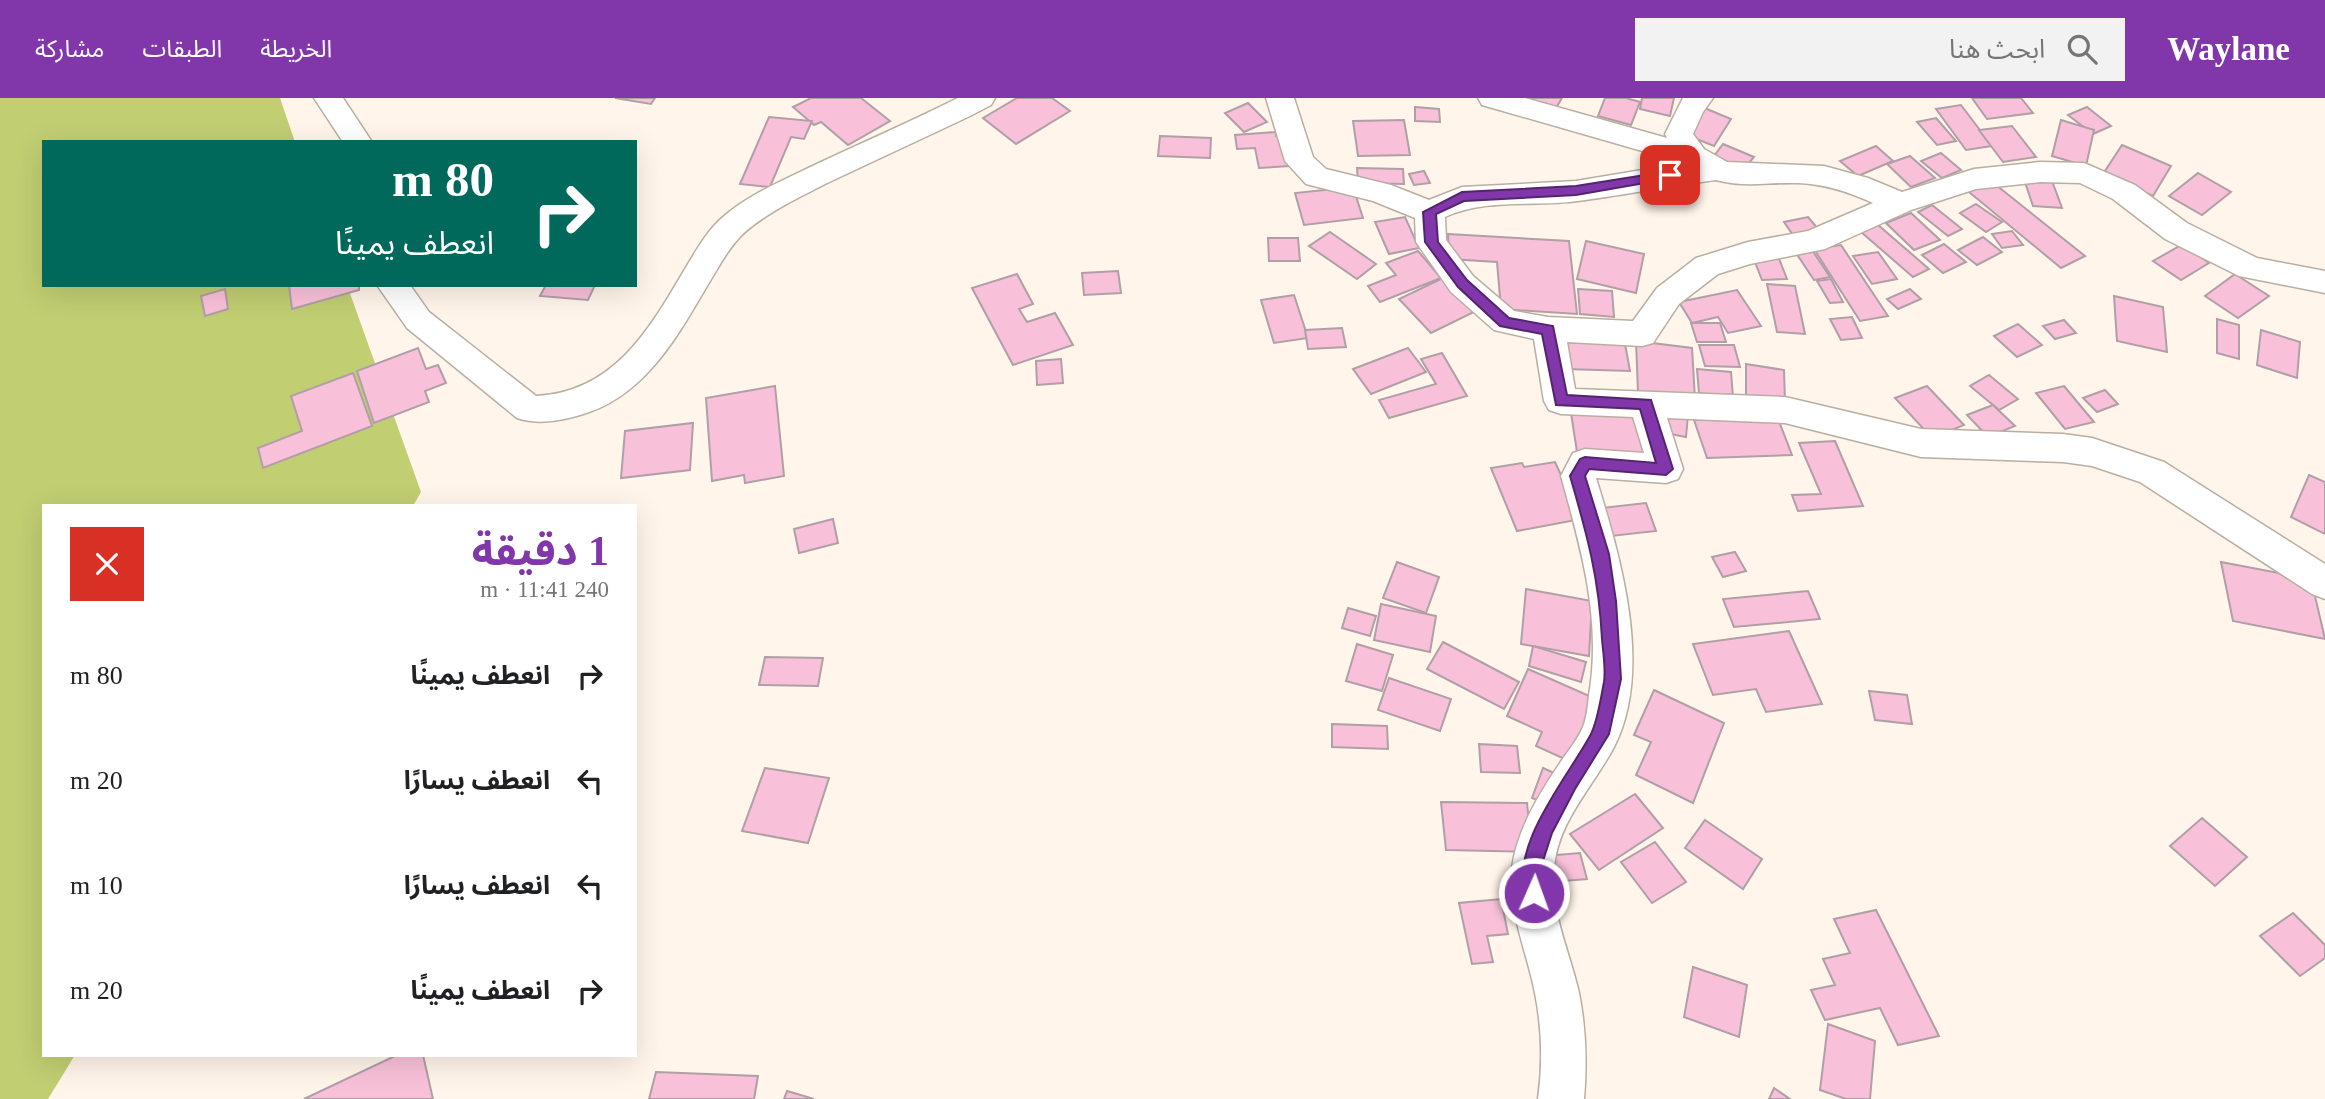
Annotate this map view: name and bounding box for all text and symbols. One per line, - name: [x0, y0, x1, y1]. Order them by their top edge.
- search box: [1635, 18, 2125, 81]
- icon: search: [2063, 30, 2101, 68]
- text: Waylane: [2167, 31, 2290, 67]
- text: ابحث هنا: [1949, 35, 2045, 64]
- text: مشاركة: [35, 36, 104, 62]
- text: الطبقات: [142, 36, 222, 62]
- text: الخريطة: [260, 36, 332, 62]
- pin: [1640, 145, 1700, 205]
- text: 80 m: [392, 152, 494, 207]
- icon: arrive: [1651, 156, 1689, 194]
- icon: right: [518, 168, 609, 259]
- text: انعطف يمينًا: [335, 225, 494, 261]
- button: close: [70, 527, 144, 601]
- text: 1 دقيقة: [472, 528, 609, 574]
- text: 240 m · 11:41: [480, 577, 609, 602]
- icon: right: [571, 657, 609, 695]
- text: 80 m: [70, 661, 123, 690]
- text: انعطف يمينًا: [411, 661, 550, 690]
- icon: left: [571, 762, 609, 800]
- text: 20 m: [70, 766, 123, 795]
- text: انعطف يسارًا: [404, 766, 550, 795]
- position arrow: [1497, 856, 1571, 930]
- icon: left: [571, 867, 609, 905]
- text: 10 m: [70, 871, 123, 900]
- text: انعطف يسارًا: [404, 871, 550, 900]
- icon: right: [571, 972, 609, 1010]
- text: 20 m: [70, 976, 123, 1005]
- text: انعطف يمينًا: [411, 976, 550, 1005]

